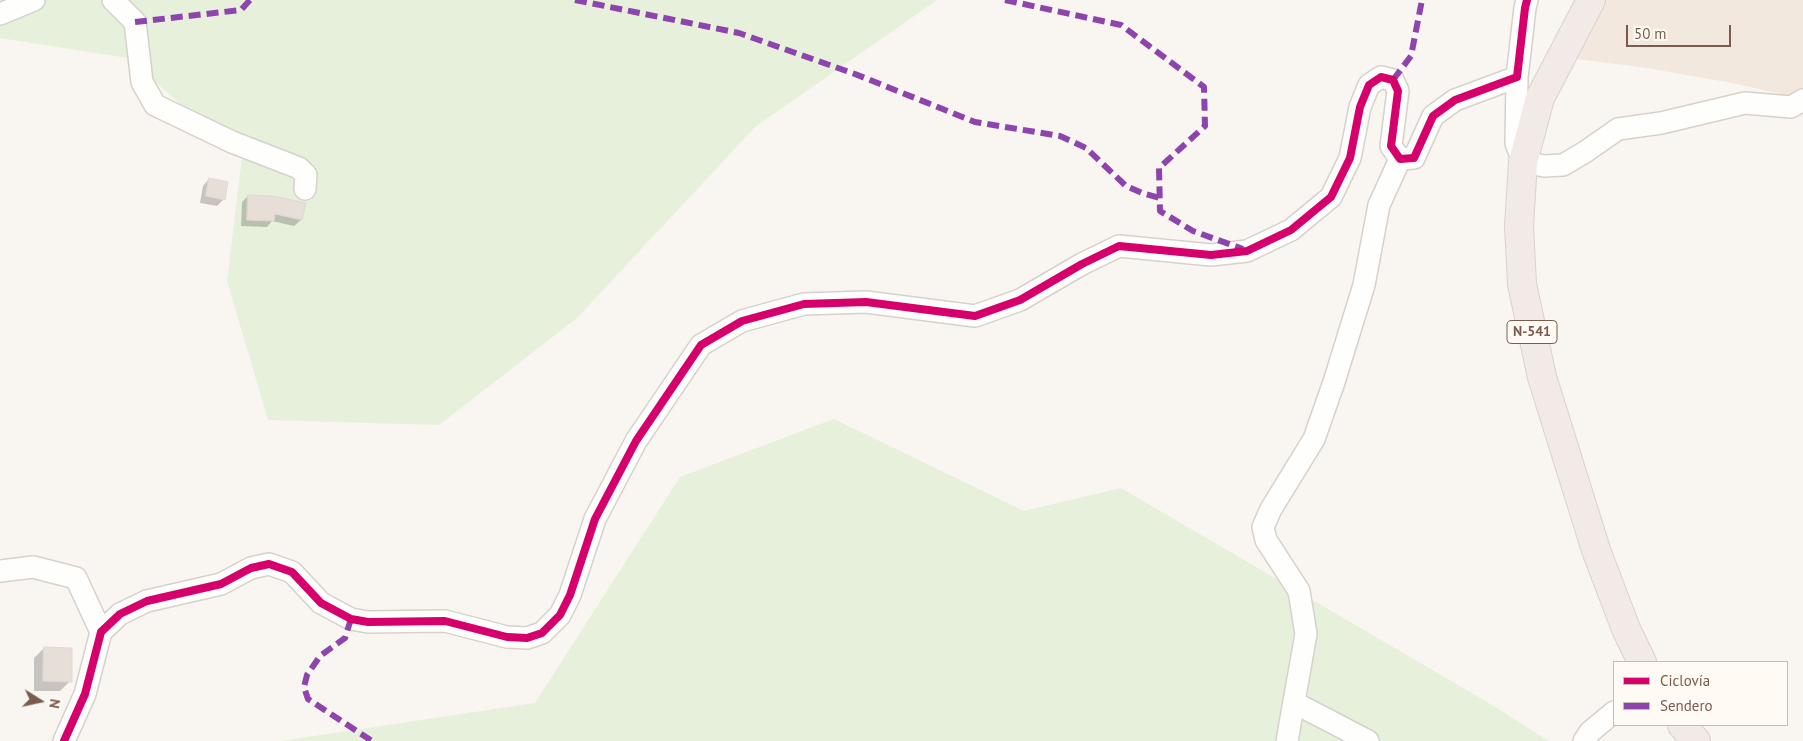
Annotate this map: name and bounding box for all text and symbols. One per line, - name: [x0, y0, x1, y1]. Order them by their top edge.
- scale bar: [1628, 15, 1733, 47]
- text: 50 m: [1634, 24, 1667, 43]
- road number: N-541: [1507, 321, 1557, 344]
- legend: [1613, 661, 1788, 726]
- text: Ciclovía: [1660, 671, 1710, 690]
- north arrow: [15, 676, 65, 726]
- text: Sendero: [1660, 696, 1713, 715]
- text: N: [45, 698, 64, 710]

